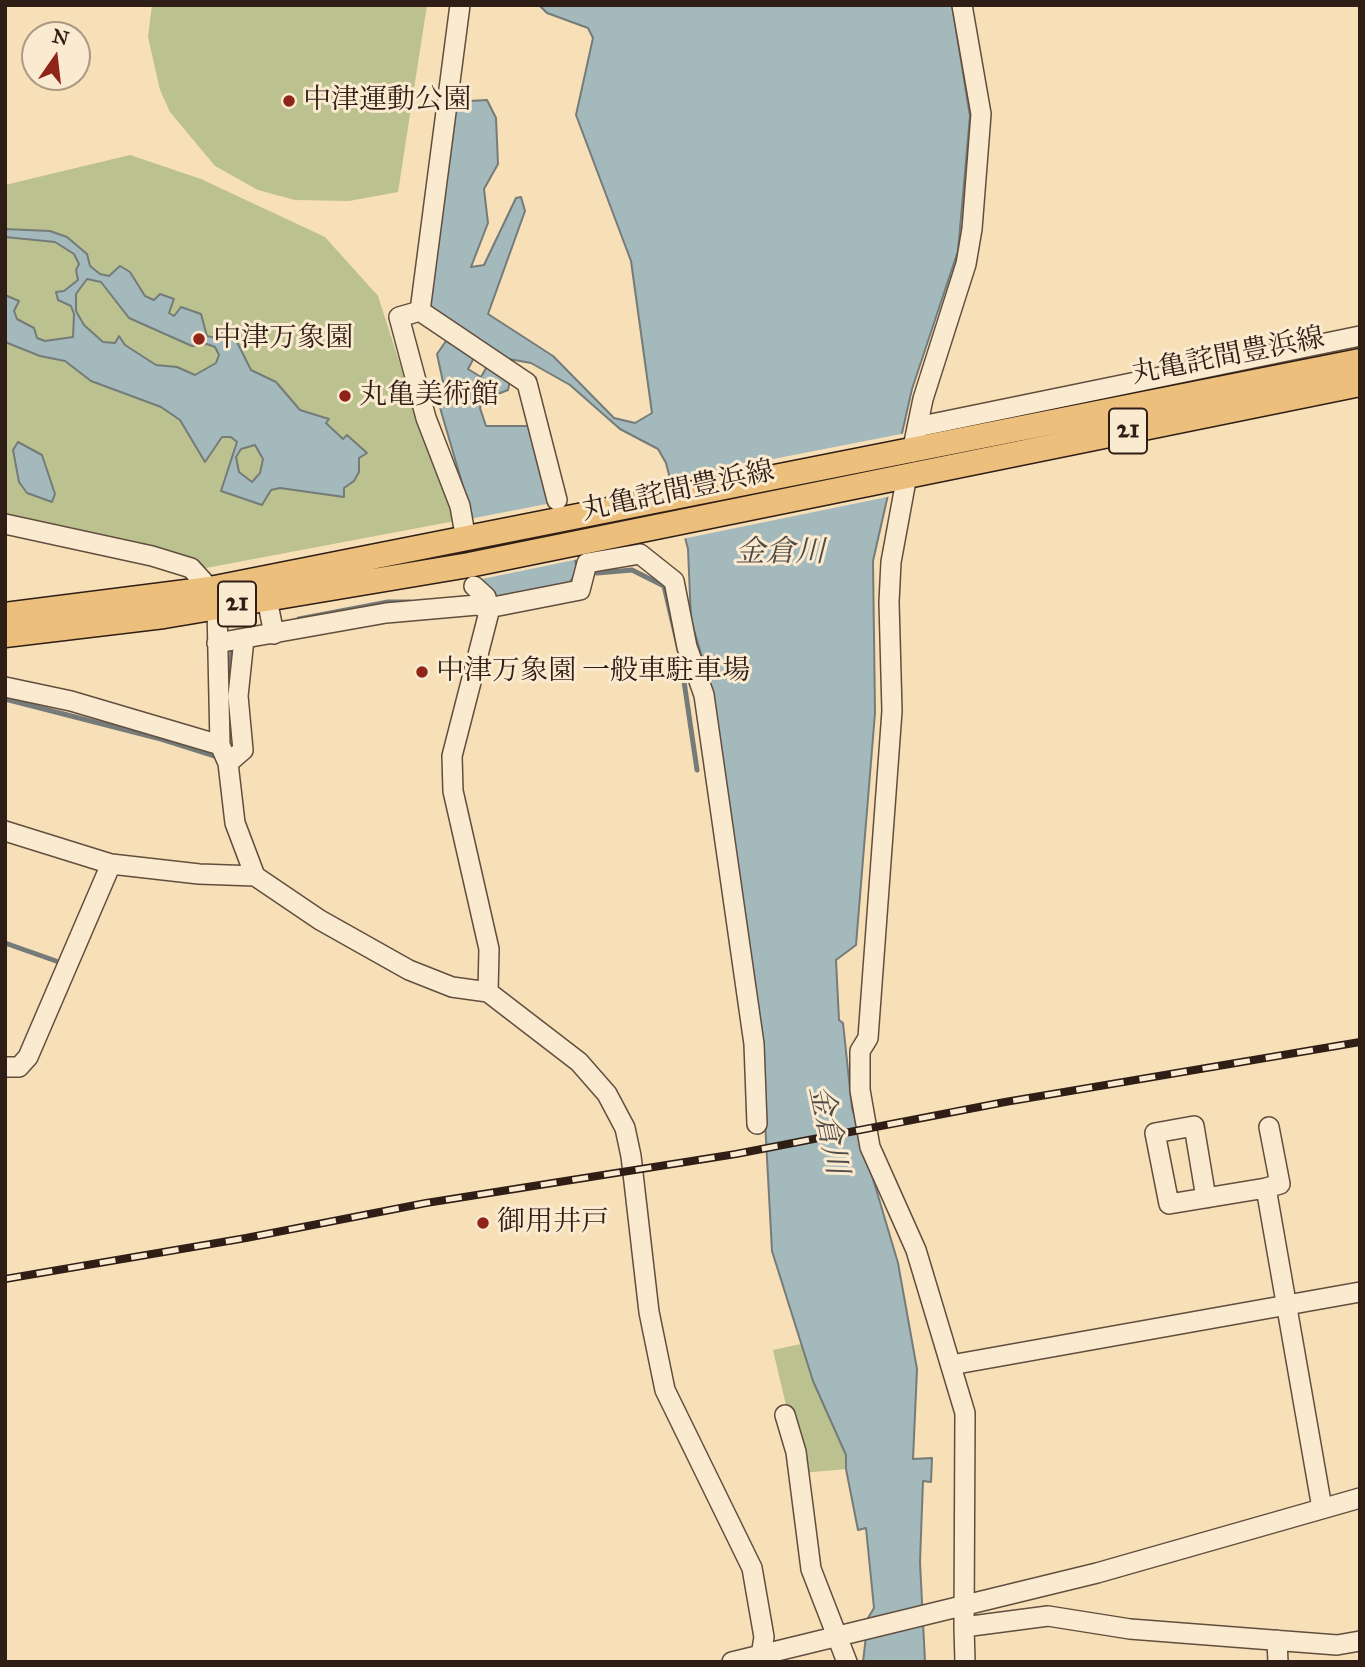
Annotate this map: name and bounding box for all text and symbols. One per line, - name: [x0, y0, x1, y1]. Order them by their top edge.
- north arrow: [21, 21, 91, 91]
- text: N: [50, 24, 71, 50]
- place label: 中津運動公園: [303, 84, 471, 118]
- marker: 中津運動公園: [281, 93, 297, 109]
- place label: 中津万象園: [213, 322, 353, 356]
- street label: 丸亀詫間豊浜線: [1129, 322, 1327, 392]
- marker: 中津万象園: [191, 331, 207, 347]
- place label: 丸亀美術館: [359, 379, 499, 413]
- marker: 丸亀美術館: [337, 388, 353, 404]
- road number: 21: [1109, 408, 1147, 453]
- street label: 丸亀詫間豊浜線: [579, 455, 777, 529]
- water label: 金倉川: [735, 536, 825, 572]
- road number: 21: [218, 582, 256, 626]
- place label: 中津万象園 一般車駐車場: [436, 655, 750, 689]
- marker: 中津万象園 一般車駐車場: [414, 664, 430, 680]
- water label: 金倉川: [800, 1082, 854, 1178]
- place label: 御用井戸: [497, 1206, 609, 1240]
- marker: 御用井戸: [475, 1215, 491, 1231]

